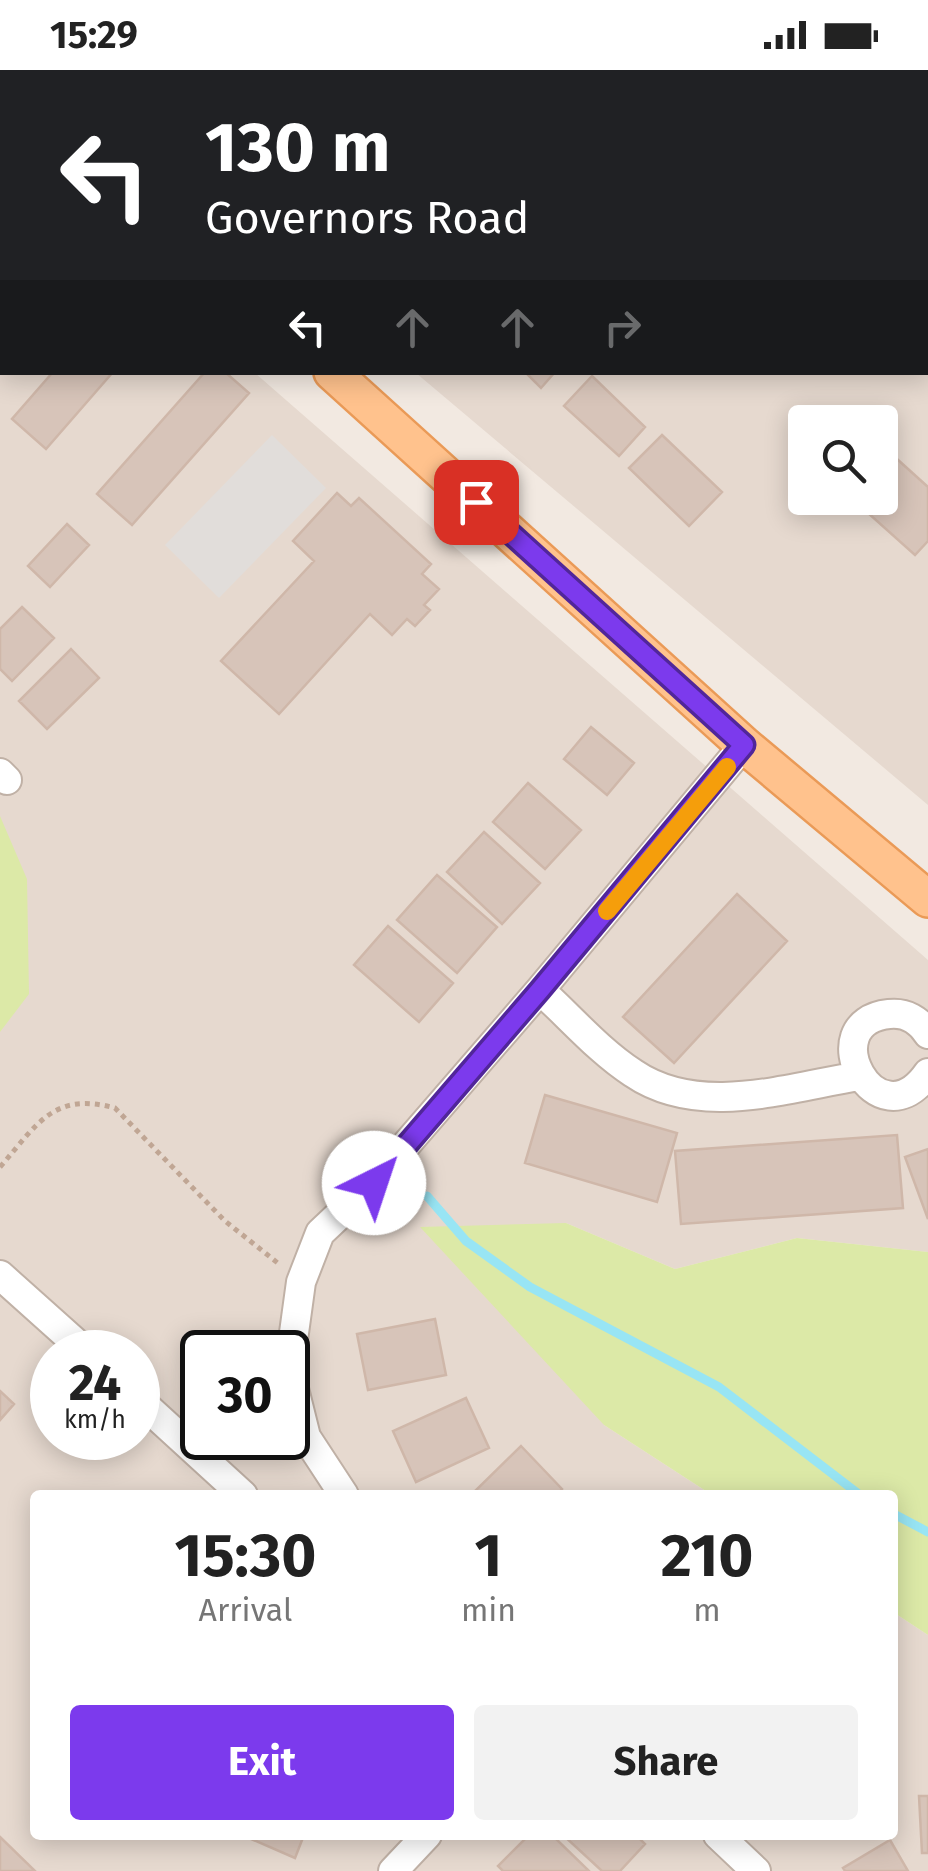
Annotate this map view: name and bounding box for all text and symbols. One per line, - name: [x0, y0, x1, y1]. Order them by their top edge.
- text: 15:29: [50, 12, 138, 58]
- text: 130 m: [205, 106, 391, 190]
- icon: left: [40, 110, 170, 240]
- text: Governors Road: [205, 191, 529, 245]
- icon: left: [280, 300, 335, 355]
- icon: ahead: [385, 300, 440, 355]
- icon: ahead: [490, 300, 545, 355]
- icon: right: [595, 300, 650, 355]
- map controls: [788, 405, 898, 515]
- button: search: [788, 405, 898, 515]
- pin: [434, 460, 519, 545]
- icon: arrive: [449, 475, 504, 530]
- position arrow: [322, 1131, 426, 1235]
- speed limit sign: 30: [180, 1330, 310, 1460]
- text: 24: [69, 1353, 121, 1413]
- text: km/h: [64, 1405, 126, 1435]
- text: 15:30: [175, 1520, 316, 1592]
- text: 1: [475, 1520, 502, 1592]
- text: 210: [661, 1520, 753, 1592]
- text: Arrival: [199, 1591, 292, 1629]
- text: min: [461, 1591, 516, 1629]
- text: m: [693, 1591, 721, 1629]
- button: Exit: [70, 1705, 454, 1820]
- button: Share: [474, 1705, 858, 1820]

